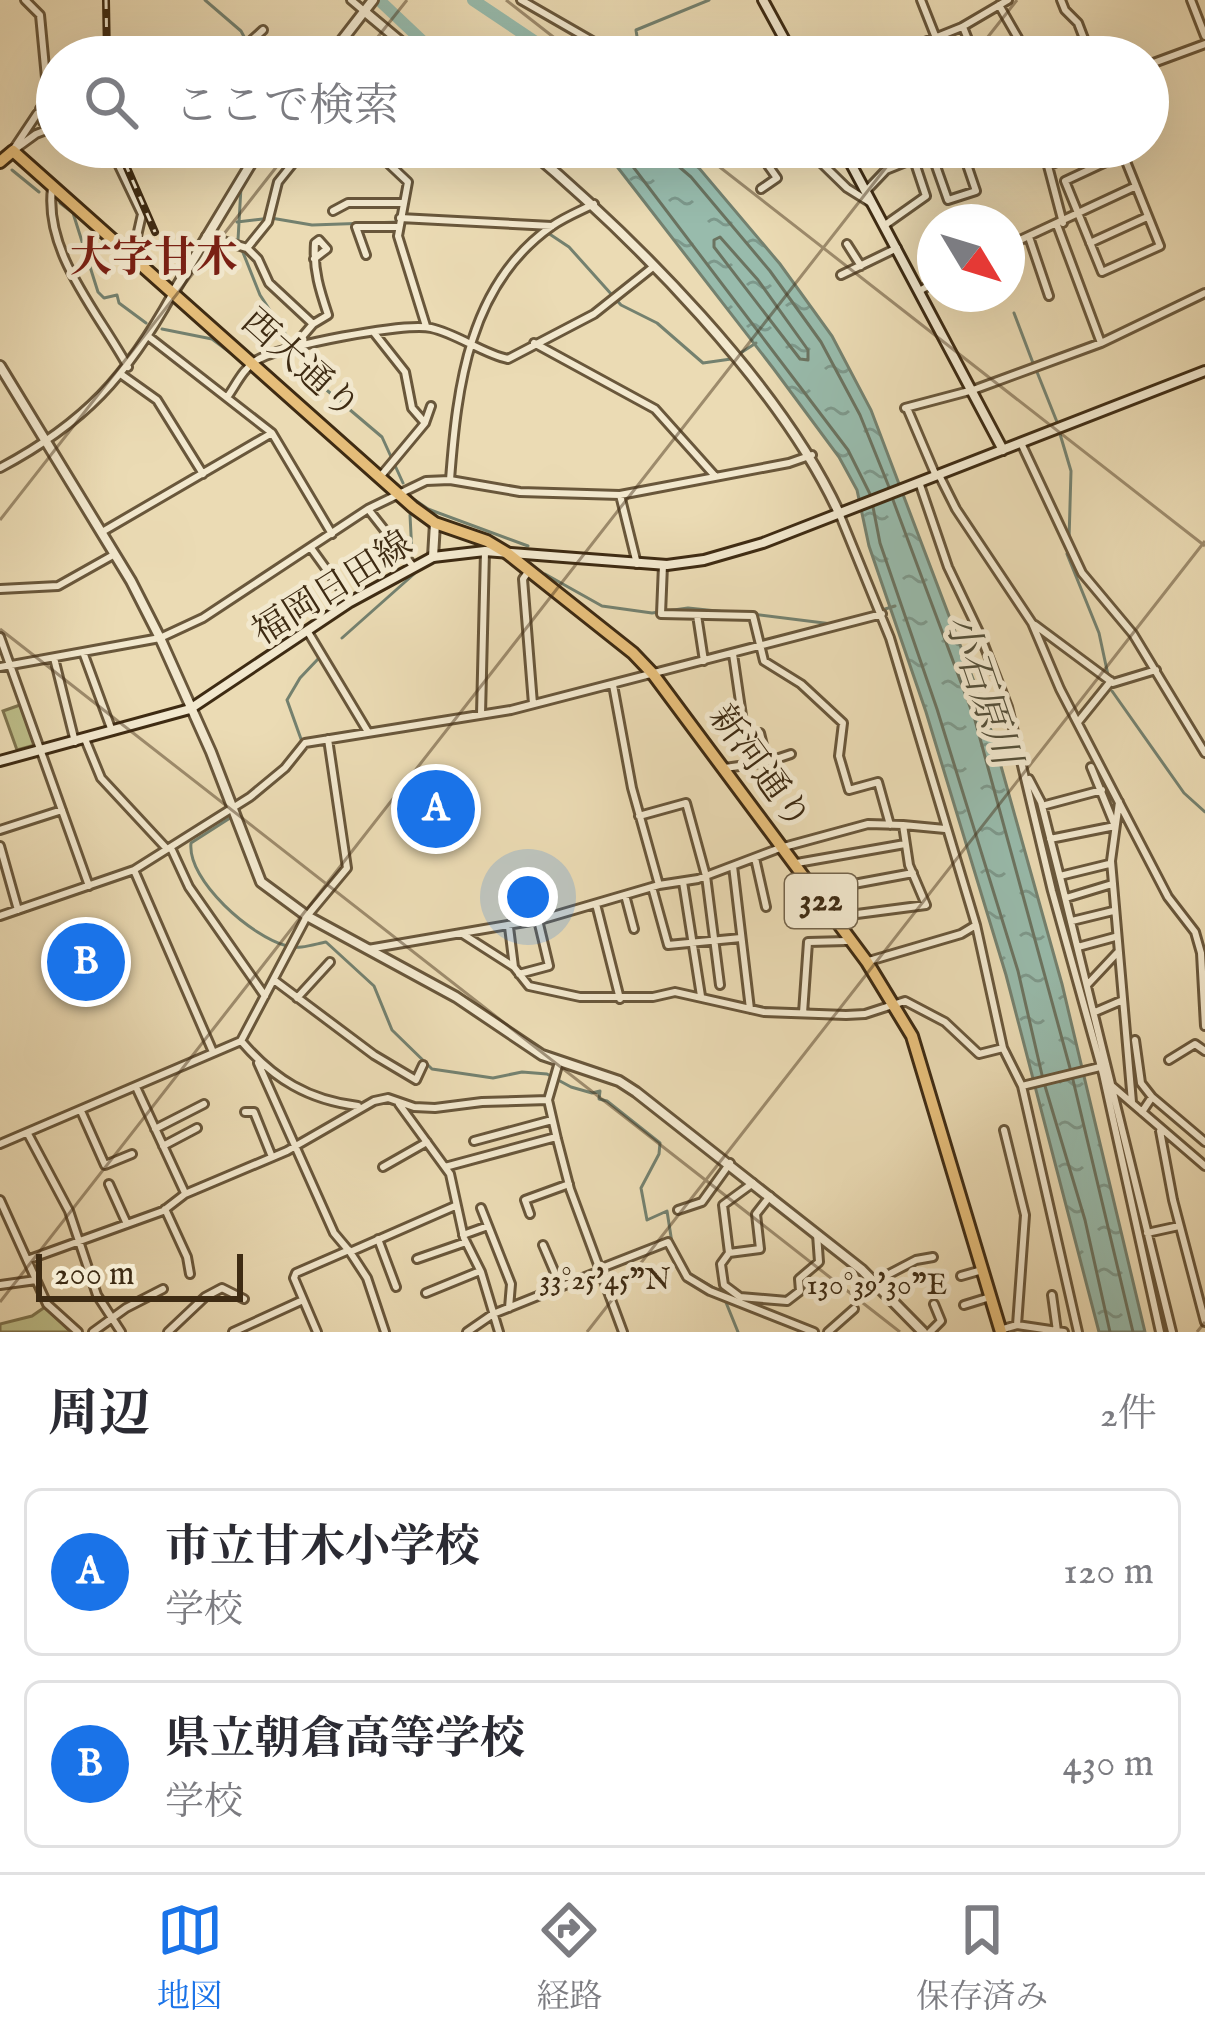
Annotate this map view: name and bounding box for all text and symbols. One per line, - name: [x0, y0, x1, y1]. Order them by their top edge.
- search box: [36, 36, 1169, 168]
- icon: search: [78, 69, 144, 135]
- text: ここで検索: [174, 79, 399, 136]
- north arrow: [917, 204, 1025, 312]
- district label: 大字甘木: [70, 233, 238, 286]
- street label: 西大通り: [231, 300, 369, 430]
- street label: 福岡日田線: [244, 522, 422, 656]
- water label: 小石原川: [932, 608, 1031, 776]
- street label: 新河通り: [698, 696, 820, 840]
- pin: A: [397, 764, 475, 854]
- your location: [498, 867, 558, 927]
- road number: 322: [785, 874, 857, 928]
- pin: B: [47, 917, 125, 1007]
- scale bar: [36, 1248, 243, 1301]
- text: 200 m: [54, 1254, 135, 1296]
- text: 33°25'45"N: [539, 1262, 671, 1300]
- text: 130°39'30"E: [807, 1267, 947, 1305]
- text: 周辺: [48, 1384, 150, 1449]
- text: 2件: [1100, 1391, 1157, 1440]
- text: 市立甘木小学校: [165, 1520, 480, 1577]
- text: A: [77, 1548, 103, 1597]
- text: 120 m: [1063, 1548, 1154, 1597]
- text: 学校: [165, 1587, 243, 1636]
- text: 県立朝倉高等学校: [165, 1712, 525, 1769]
- text: B: [77, 1740, 103, 1789]
- text: 430 m: [1063, 1740, 1154, 1789]
- text: 学校: [165, 1779, 243, 1828]
- tab: 地図: [157, 1897, 223, 2019]
- tab: 経路: [536, 1897, 602, 2019]
- tab: 保存済み: [916, 1897, 1048, 2019]

